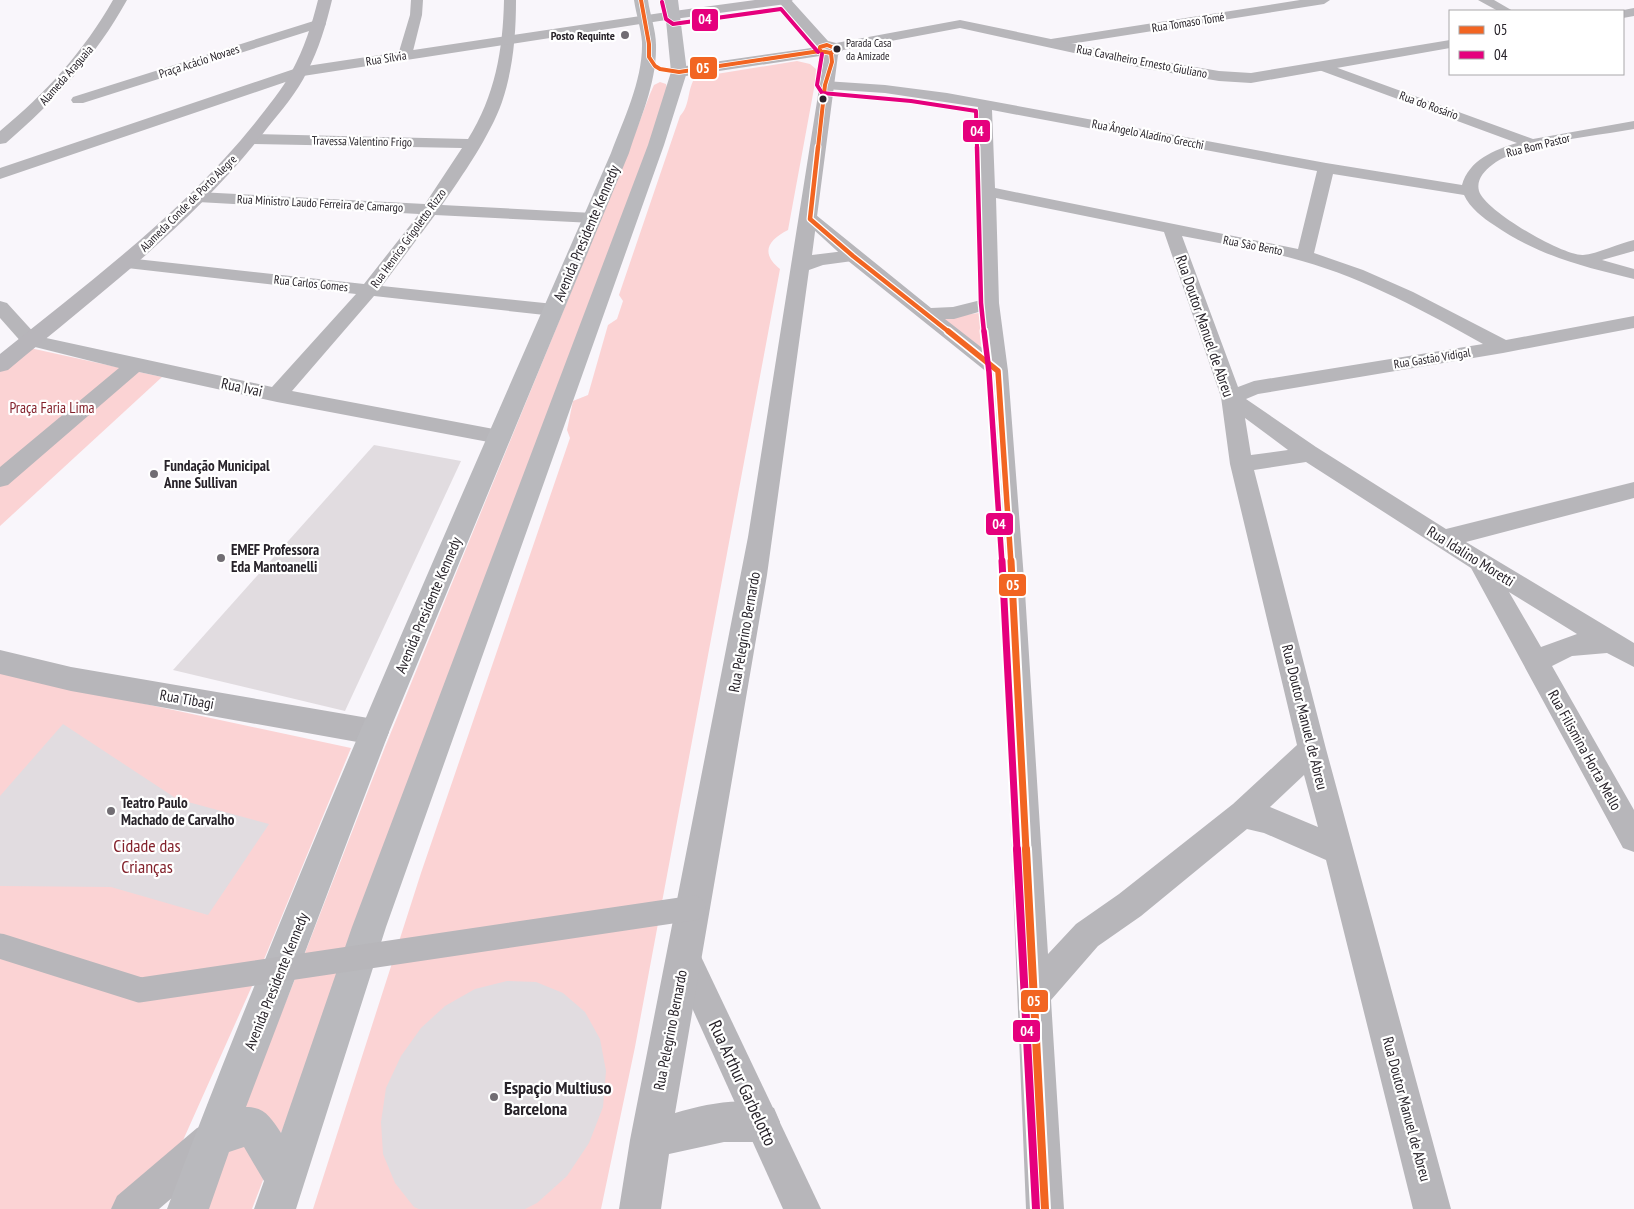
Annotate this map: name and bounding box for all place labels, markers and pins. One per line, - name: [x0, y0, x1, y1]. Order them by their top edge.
- place label: Posto Requinte: [551, 28, 615, 43]
- marker: Posto Requinte: [619, 29, 631, 41]
- place label: Parada Casa da Amizade: [846, 36, 891, 63]
- marker: Parada Casa da Amizade: [832, 44, 842, 54]
- unlabelled marker: [818, 94, 828, 104]
- place label: Fundação Municipal Anne Sullivan: [163, 456, 270, 492]
- marker: Fundação Municipal Anne Sullivan: [148, 468, 160, 480]
- place label: EMEF Professora Eda Mantoanelli: [231, 540, 319, 576]
- marker: EMEF Professora Eda Mantoanelli: [215, 552, 227, 564]
- place label: Teatro Paulo Machado de Carvalho: [121, 793, 235, 829]
- marker: Teatro Paulo Machado de Carvalho: [105, 805, 117, 817]
- place label: Espaçio Multiuso Barcelona: [504, 1076, 612, 1120]
- marker: Espaçio Multiuso Barcelona: [488, 1091, 500, 1103]

